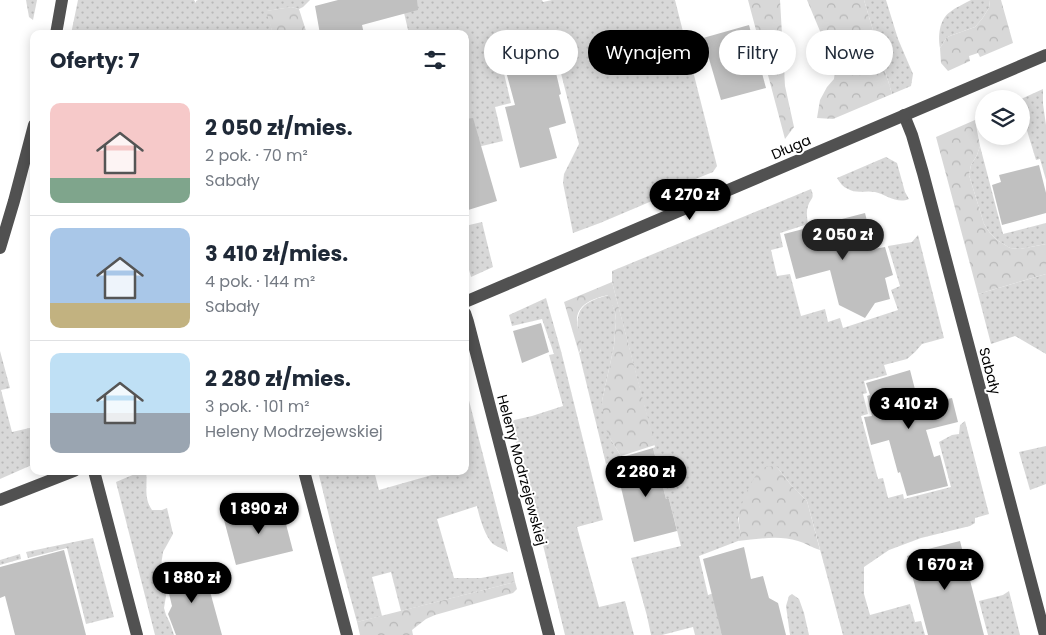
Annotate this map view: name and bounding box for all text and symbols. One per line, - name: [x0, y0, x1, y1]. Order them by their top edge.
- chip: Kupno: [484, 30, 578, 75]
- chip: Wynajem: [588, 30, 709, 75]
- chip: Filtry: [719, 30, 796, 75]
- chip: Nowe: [806, 30, 893, 75]
- text: Oferty: 7: [50, 46, 139, 75]
- icon: filters: [421, 46, 449, 74]
- map controls: [975, 90, 1030, 145]
- button: layers: [975, 90, 1030, 145]
- text: 2 050 zł/mies.: [205, 113, 353, 142]
- icon: home: [90, 123, 150, 183]
- street label: Długa: [768, 130, 814, 164]
- text: 2 pok. · 70 m²: [205, 144, 308, 167]
- text: Sabały: [205, 169, 260, 192]
- pin: 4 270 zł: [638, 178, 742, 221]
- text: 4 270 zł: [661, 183, 719, 206]
- pin: 2 050 zł: [791, 218, 895, 261]
- text: 2 050 zł: [813, 223, 873, 246]
- text: 3 410 zł/mies.: [205, 239, 348, 268]
- icon: home: [90, 248, 150, 308]
- text: 4 pok. · 144 m²: [205, 270, 315, 293]
- text: Sabały: [205, 295, 260, 318]
- street label: Sabały: [974, 345, 1006, 397]
- text: 2 280 zł/mies.: [205, 364, 351, 393]
- icon: home: [90, 373, 150, 433]
- pin: 3 410 zł: [857, 388, 961, 430]
- street label: Heleny Modrzejewskiej: [492, 392, 552, 548]
- text: 3 410 zł: [881, 392, 937, 415]
- text: 3 pok. · 101 m²: [205, 395, 310, 418]
- text: Heleny Modrzejewskiej: [205, 420, 383, 443]
- pin: 2 280 zł: [594, 456, 698, 498]
- text: 2 280 zł: [617, 460, 675, 483]
- pin: 1 890 zł: [207, 492, 311, 535]
- text: 1 890 zł: [231, 497, 287, 520]
- pin: 1 670 zł: [893, 548, 997, 591]
- text: 1 670 zł: [917, 553, 973, 576]
- pin: 1 880 zł: [140, 562, 244, 604]
- text: 1 880 zł: [163, 566, 221, 589]

